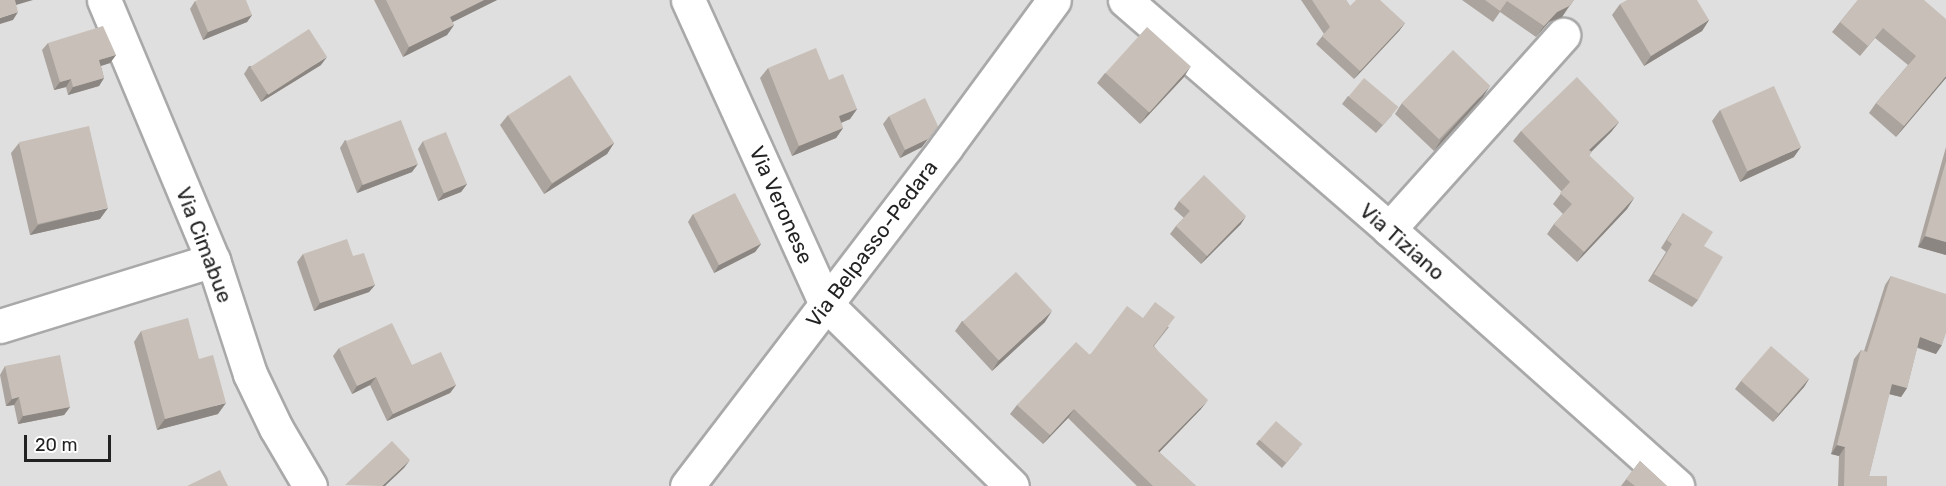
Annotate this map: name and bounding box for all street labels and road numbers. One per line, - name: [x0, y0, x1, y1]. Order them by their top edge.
- street label: Via Veronese: [744, 142, 818, 268]
- street label: Via Belpasso-Pedara: [801, 156, 943, 332]
- street label: Via Cimabue: [170, 184, 238, 306]
- street label: Via Tiziano: [1354, 198, 1450, 286]

